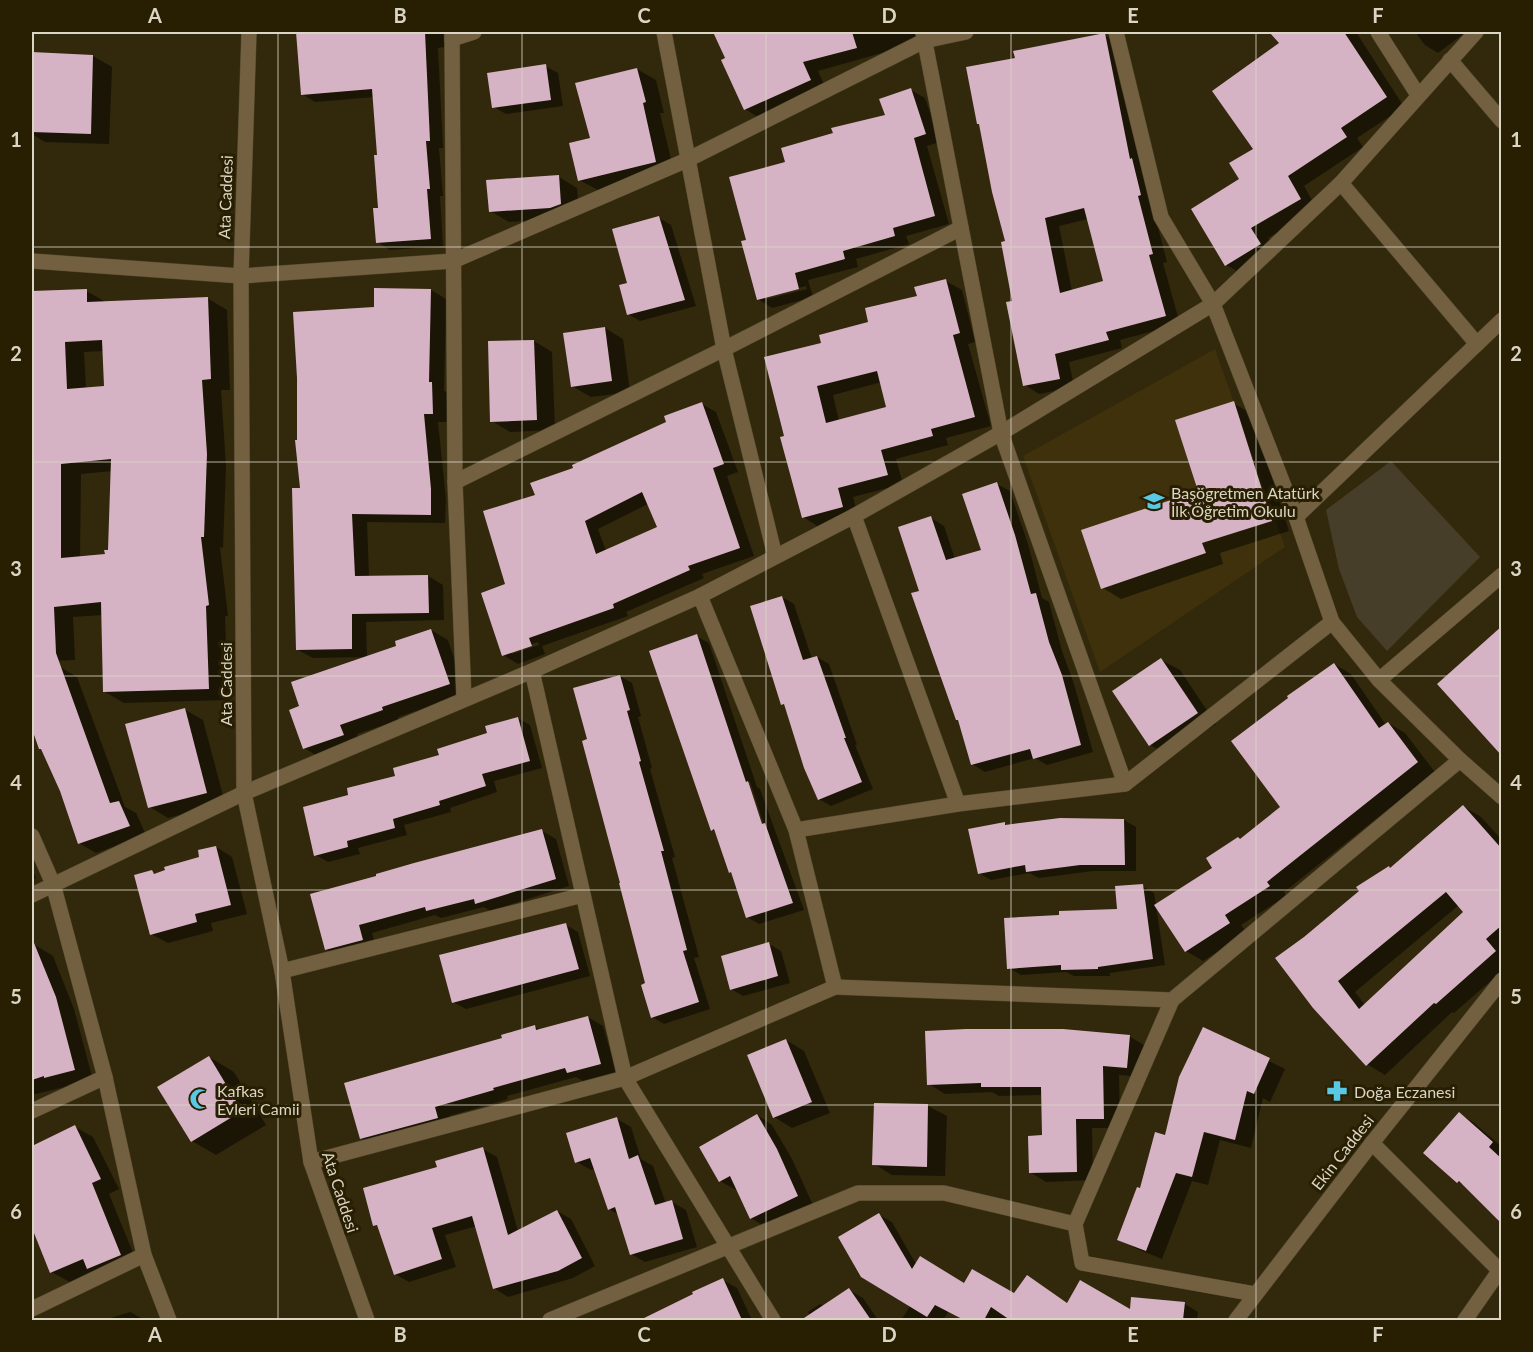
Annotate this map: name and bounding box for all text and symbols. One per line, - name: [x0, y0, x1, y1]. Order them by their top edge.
- text: A: [147, 3, 162, 27]
- text: B: [393, 3, 407, 27]
- text: C: [637, 3, 651, 27]
- text: D: [881, 3, 897, 27]
- text: E: [1127, 3, 1139, 27]
- text: F: [1372, 3, 1384, 27]
- text: 1: [10, 127, 22, 151]
- text: 1: [1510, 127, 1522, 151]
- street label: Ata Caddesi: [214, 155, 236, 239]
- text: 2: [10, 341, 22, 365]
- text: 2: [1510, 341, 1522, 365]
- place label: Başögretmen Atatürk İlk Öğretim Okulu: [1171, 483, 1321, 520]
- school or university icon: Başögretmen Atatürk İlk Öğretim Okulu: [1142, 489, 1166, 513]
- text: 3: [10, 556, 22, 580]
- text: 3: [1510, 556, 1522, 580]
- street label: Ata Caddesi: [216, 642, 235, 726]
- text: 4: [10, 770, 22, 794]
- text: 4: [1510, 770, 1522, 794]
- text: 5: [10, 984, 22, 1008]
- text: 5: [1510, 984, 1522, 1008]
- pharmacy icon: Doğa Eczanesi: [1325, 1079, 1349, 1103]
- place label: Kafkas Evleri Camii: [217, 1081, 300, 1118]
- place label: Doğa Eczanesi: [1354, 1082, 1455, 1101]
- mosque icon: Kafkas Evleri Camii: [188, 1087, 212, 1111]
- street label: Ekin Caddesi: [1307, 1111, 1377, 1193]
- street label: Ata Caddesi: [319, 1149, 363, 1235]
- text: 6: [10, 1199, 22, 1223]
- text: 6: [1510, 1199, 1522, 1223]
- text: A: [147, 1322, 162, 1346]
- text: B: [393, 1322, 407, 1346]
- text: C: [637, 1322, 651, 1346]
- text: D: [881, 1322, 897, 1346]
- text: E: [1127, 1322, 1139, 1346]
- text: F: [1372, 1322, 1384, 1346]

